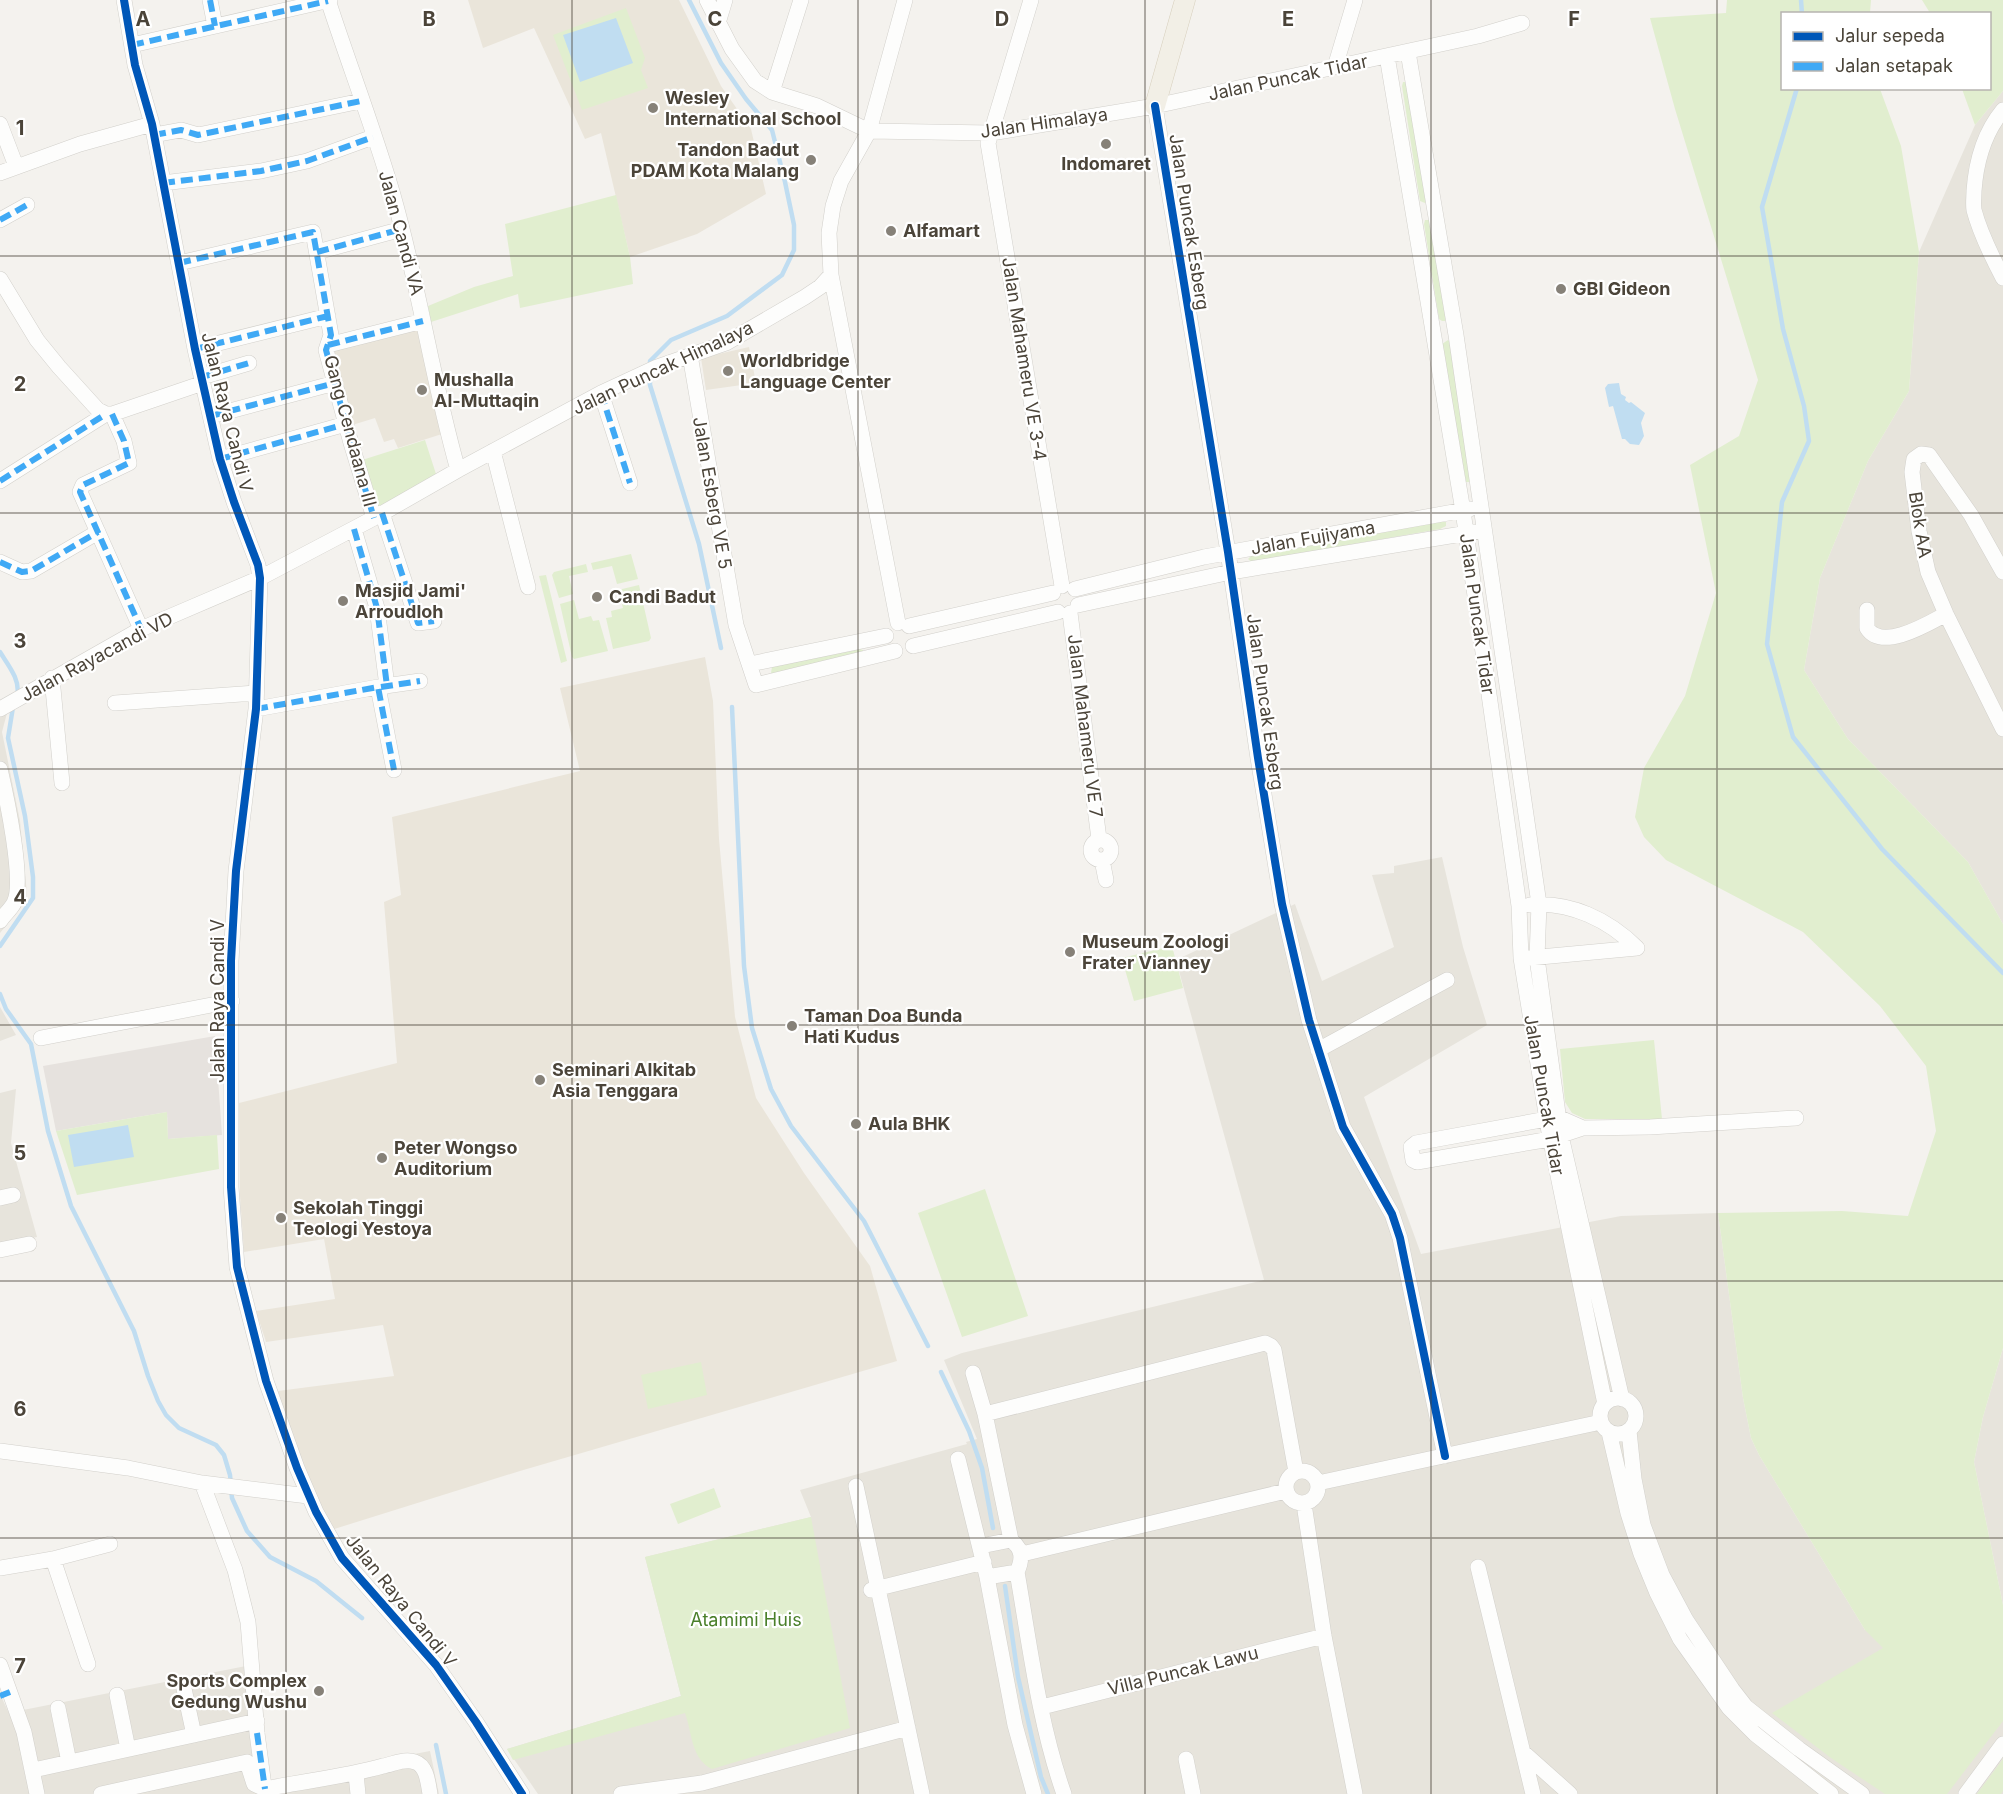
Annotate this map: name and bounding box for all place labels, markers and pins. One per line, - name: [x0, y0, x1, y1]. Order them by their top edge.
- place label: Wesley International School: [665, 87, 841, 129]
- marker: Wesley International School: [646, 101, 660, 115]
- marker: Indomaret: [1099, 137, 1113, 151]
- place label: Tandon Badut PDAM Kota Malang: [631, 139, 799, 181]
- marker: Tandon Badut PDAM Kota Malang: [804, 153, 818, 167]
- place label: Indomaret: [1061, 153, 1151, 174]
- place label: Alfamart: [903, 220, 980, 241]
- marker: Alfamart: [884, 224, 898, 238]
- place label: GBI Gideon: [1573, 278, 1670, 299]
- marker: GBI Gideon: [1554, 282, 1568, 296]
- place label: Worldbridge Language Center: [740, 350, 891, 392]
- marker: Worldbridge Language Center: [721, 364, 735, 378]
- place label: Mushalla Al-Muttaqin: [434, 369, 539, 411]
- marker: Mushalla Al-Muttaqin: [415, 383, 429, 397]
- place label: Masjid Jami' Arroudloh: [355, 580, 466, 622]
- place label: Candi Badut: [609, 586, 716, 607]
- marker: Candi Badut: [590, 590, 604, 604]
- marker: Masjid Jami' Arroudloh: [336, 594, 350, 608]
- place label: Museum Zoologi Frater Vianney: [1082, 931, 1229, 973]
- marker: Museum Zoologi Frater Vianney: [1063, 945, 1077, 959]
- place label: Taman Doa Bunda Hati Kudus: [804, 1005, 963, 1047]
- marker: Taman Doa Bunda Hati Kudus: [785, 1019, 799, 1033]
- place label: Seminari Alkitab Asia Tenggara: [552, 1059, 696, 1101]
- marker: Seminari Alkitab Asia Tenggara: [533, 1073, 547, 1087]
- place label: Aula BHK: [868, 1113, 951, 1134]
- marker: Aula BHK: [849, 1117, 863, 1131]
- place label: Peter Wongso Auditorium: [394, 1137, 518, 1179]
- marker: Peter Wongso Auditorium: [375, 1151, 389, 1165]
- place label: Sekolah Tinggi Teologi Yestoya: [293, 1197, 432, 1239]
- marker: Sekolah Tinggi Teologi Yestoya: [274, 1211, 288, 1225]
- place label: Sports Complex Gedung Wushu: [167, 1670, 308, 1712]
- marker: Sports Complex Gedung Wushu: [312, 1684, 326, 1698]

